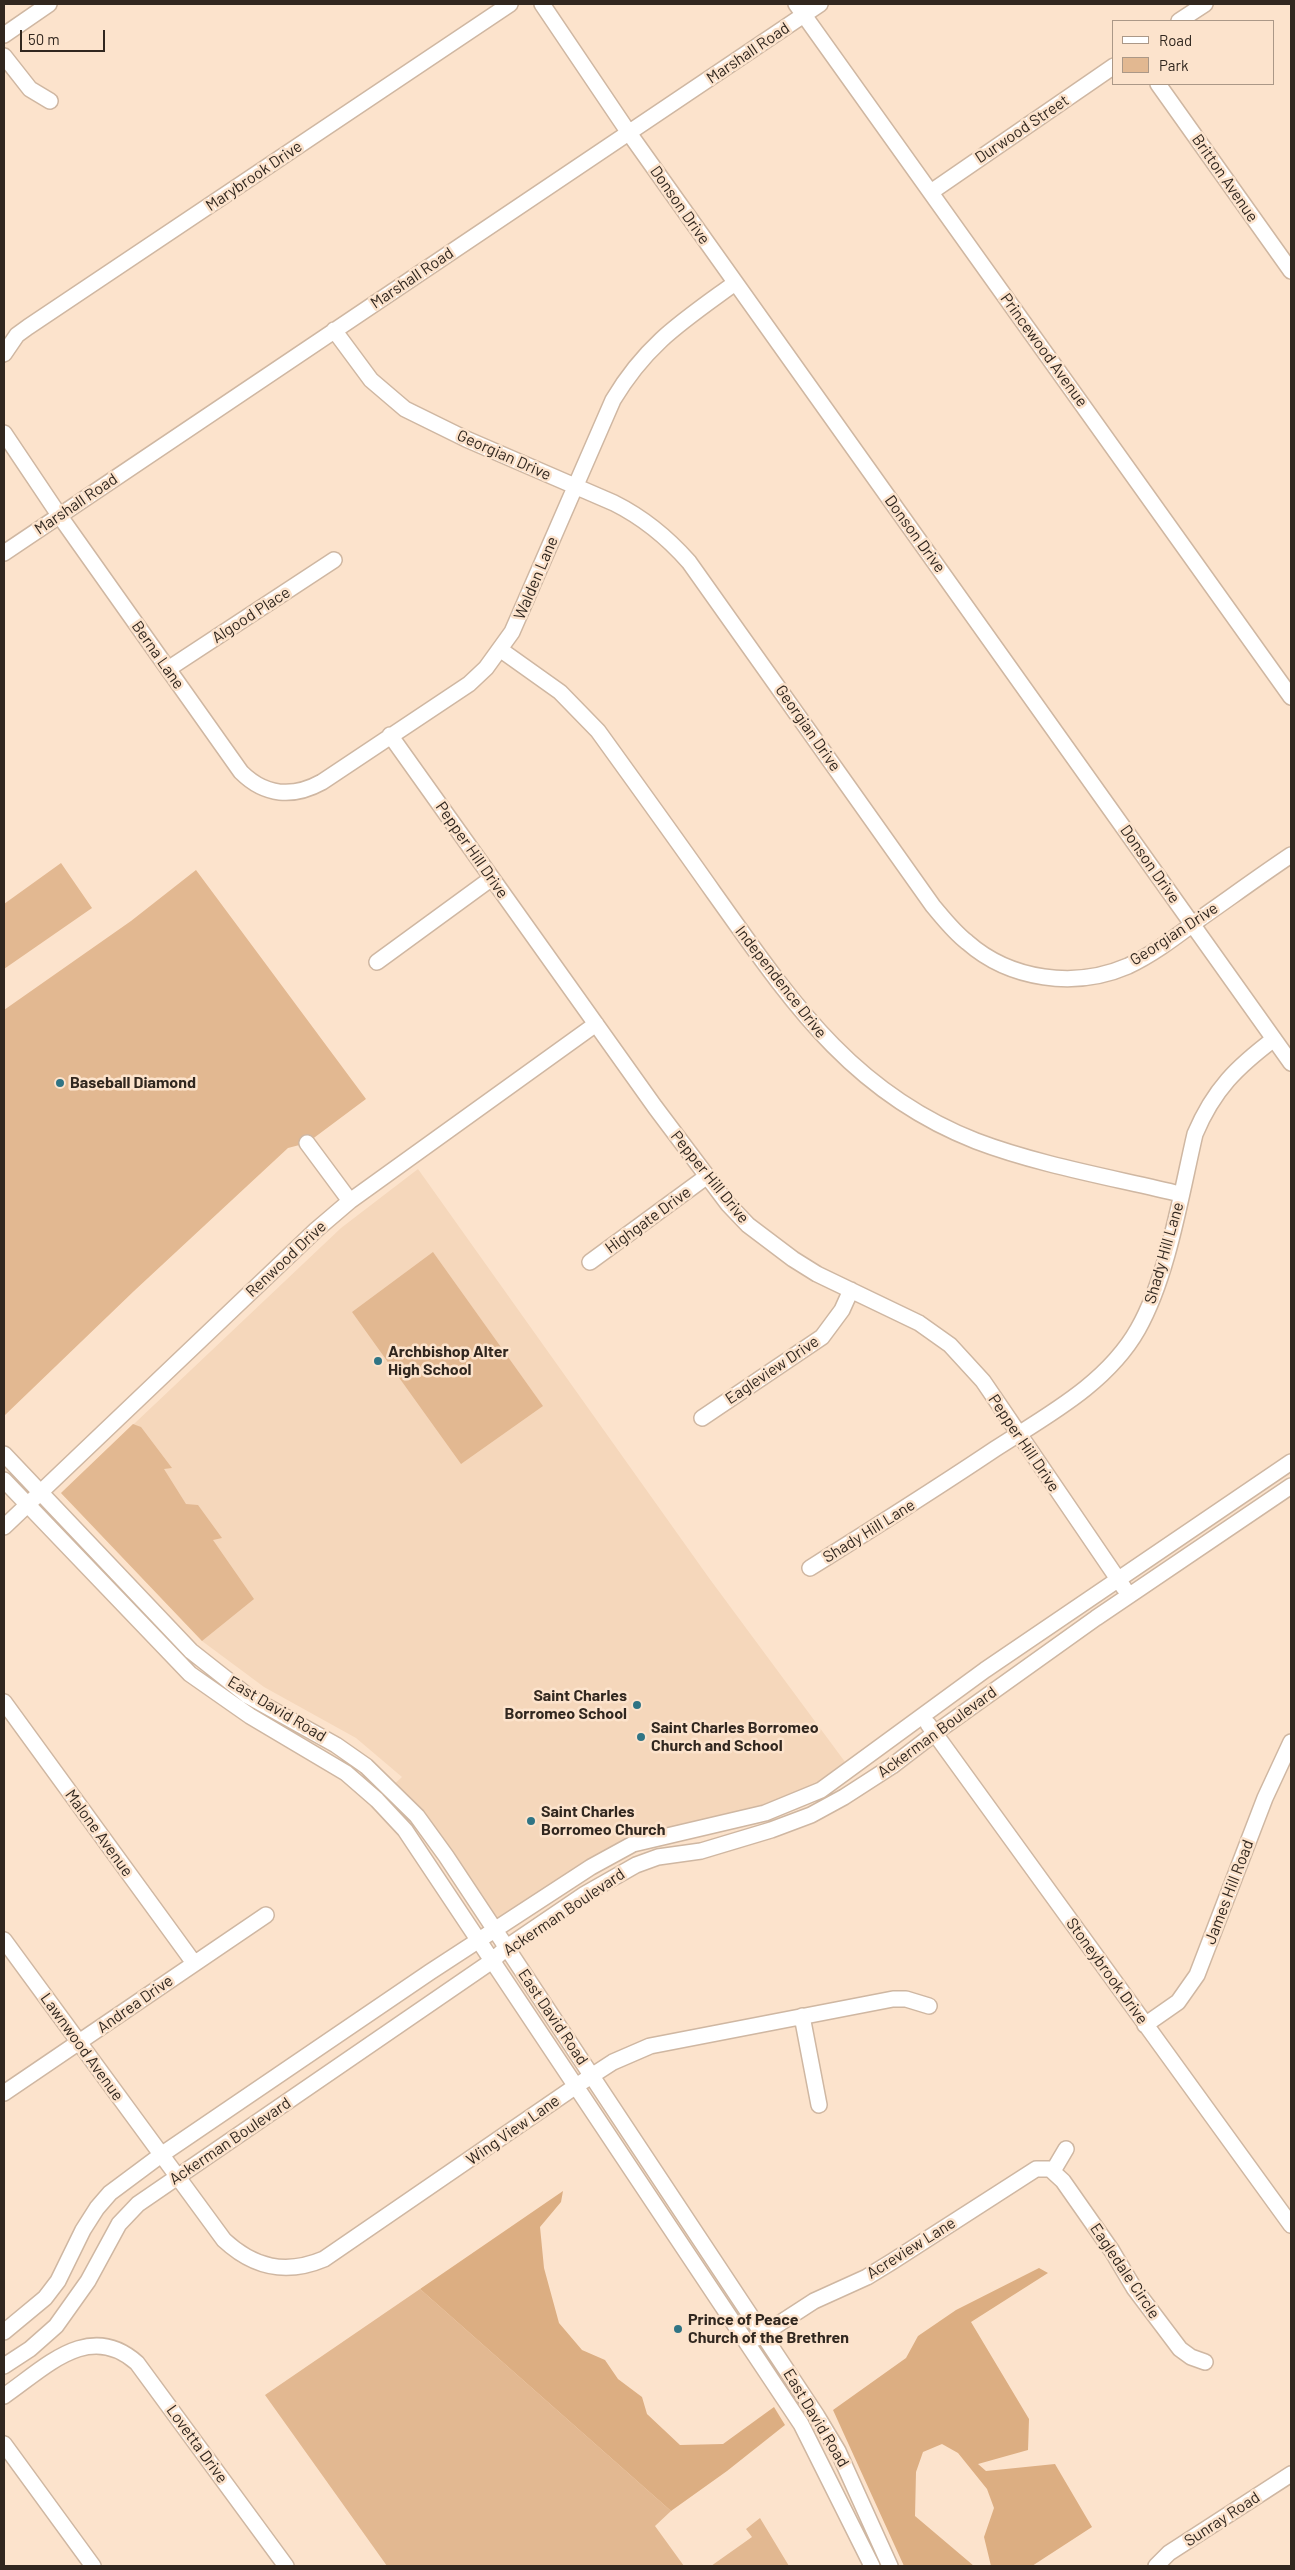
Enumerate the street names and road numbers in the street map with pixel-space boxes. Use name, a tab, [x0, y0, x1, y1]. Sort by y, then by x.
street label: Marshall Road	[703, 18, 793, 88]
street label: Durwood Street	[972, 91, 1072, 167]
street label: Britton Avenue	[1188, 130, 1262, 226]
street label: Marybrook Drive	[202, 137, 306, 215]
street label: Donson Drive	[646, 162, 714, 248]
street label: Marshall Road	[367, 243, 457, 313]
street label: Princewood Avenue	[996, 289, 1092, 411]
street label: Georgian Drive	[454, 426, 554, 484]
street label: Marshall Road	[31, 469, 121, 539]
street label: Donson Drive	[880, 491, 950, 577]
street label: Walden Lane	[510, 534, 562, 622]
street label: Algood Place	[208, 583, 294, 647]
street label: Berna Lane	[128, 617, 188, 693]
street label: Georgian Drive	[771, 681, 845, 775]
street label: Pepper Hill Drive	[432, 798, 512, 902]
street label: Donson Drive	[1116, 821, 1184, 907]
street label: Georgian Drive	[1126, 898, 1222, 970]
street label: Independence Drive	[731, 922, 831, 1042]
street label: Pepper Hill Drive	[667, 1127, 753, 1227]
street label: Highgate Drive	[601, 1182, 695, 1258]
street label: Shady Hill Lane	[1140, 1200, 1188, 1306]
street label: Renwood Drive	[242, 1217, 330, 1301]
street label: Eagleview Drive	[722, 1332, 822, 1408]
street label: Pepper Hill Drive	[984, 1391, 1064, 1495]
street label: Shady Hill Lane	[819, 1495, 919, 1567]
street label: East David Road	[224, 1672, 330, 1746]
street label: Ackerman Boulevard	[874, 1682, 1000, 1782]
street label: Malone Avenue	[61, 1786, 137, 1880]
street label: James Hill Road	[1200, 1837, 1258, 1947]
street label: Ackerman Boulevard	[500, 1864, 628, 1960]
street label: Stoneybrook Drive	[1062, 1914, 1152, 2028]
street label: East David Road	[514, 1965, 592, 2069]
street label: Andrea Drive	[93, 1971, 177, 2037]
street label: Lawnwood Avenue	[36, 1989, 128, 2105]
street label: Wing View Lane	[463, 2091, 563, 2169]
street label: Ackerman Boulevard	[166, 2093, 294, 2189]
street label: Acreview Lane	[863, 2213, 959, 2283]
street label: Eagledale Circle	[1086, 2220, 1164, 2322]
street label: East David Road	[779, 2365, 853, 2471]
street label: Lovetta Drive	[162, 2401, 232, 2487]
street label: Sunray Road	[1181, 2487, 1263, 2551]

